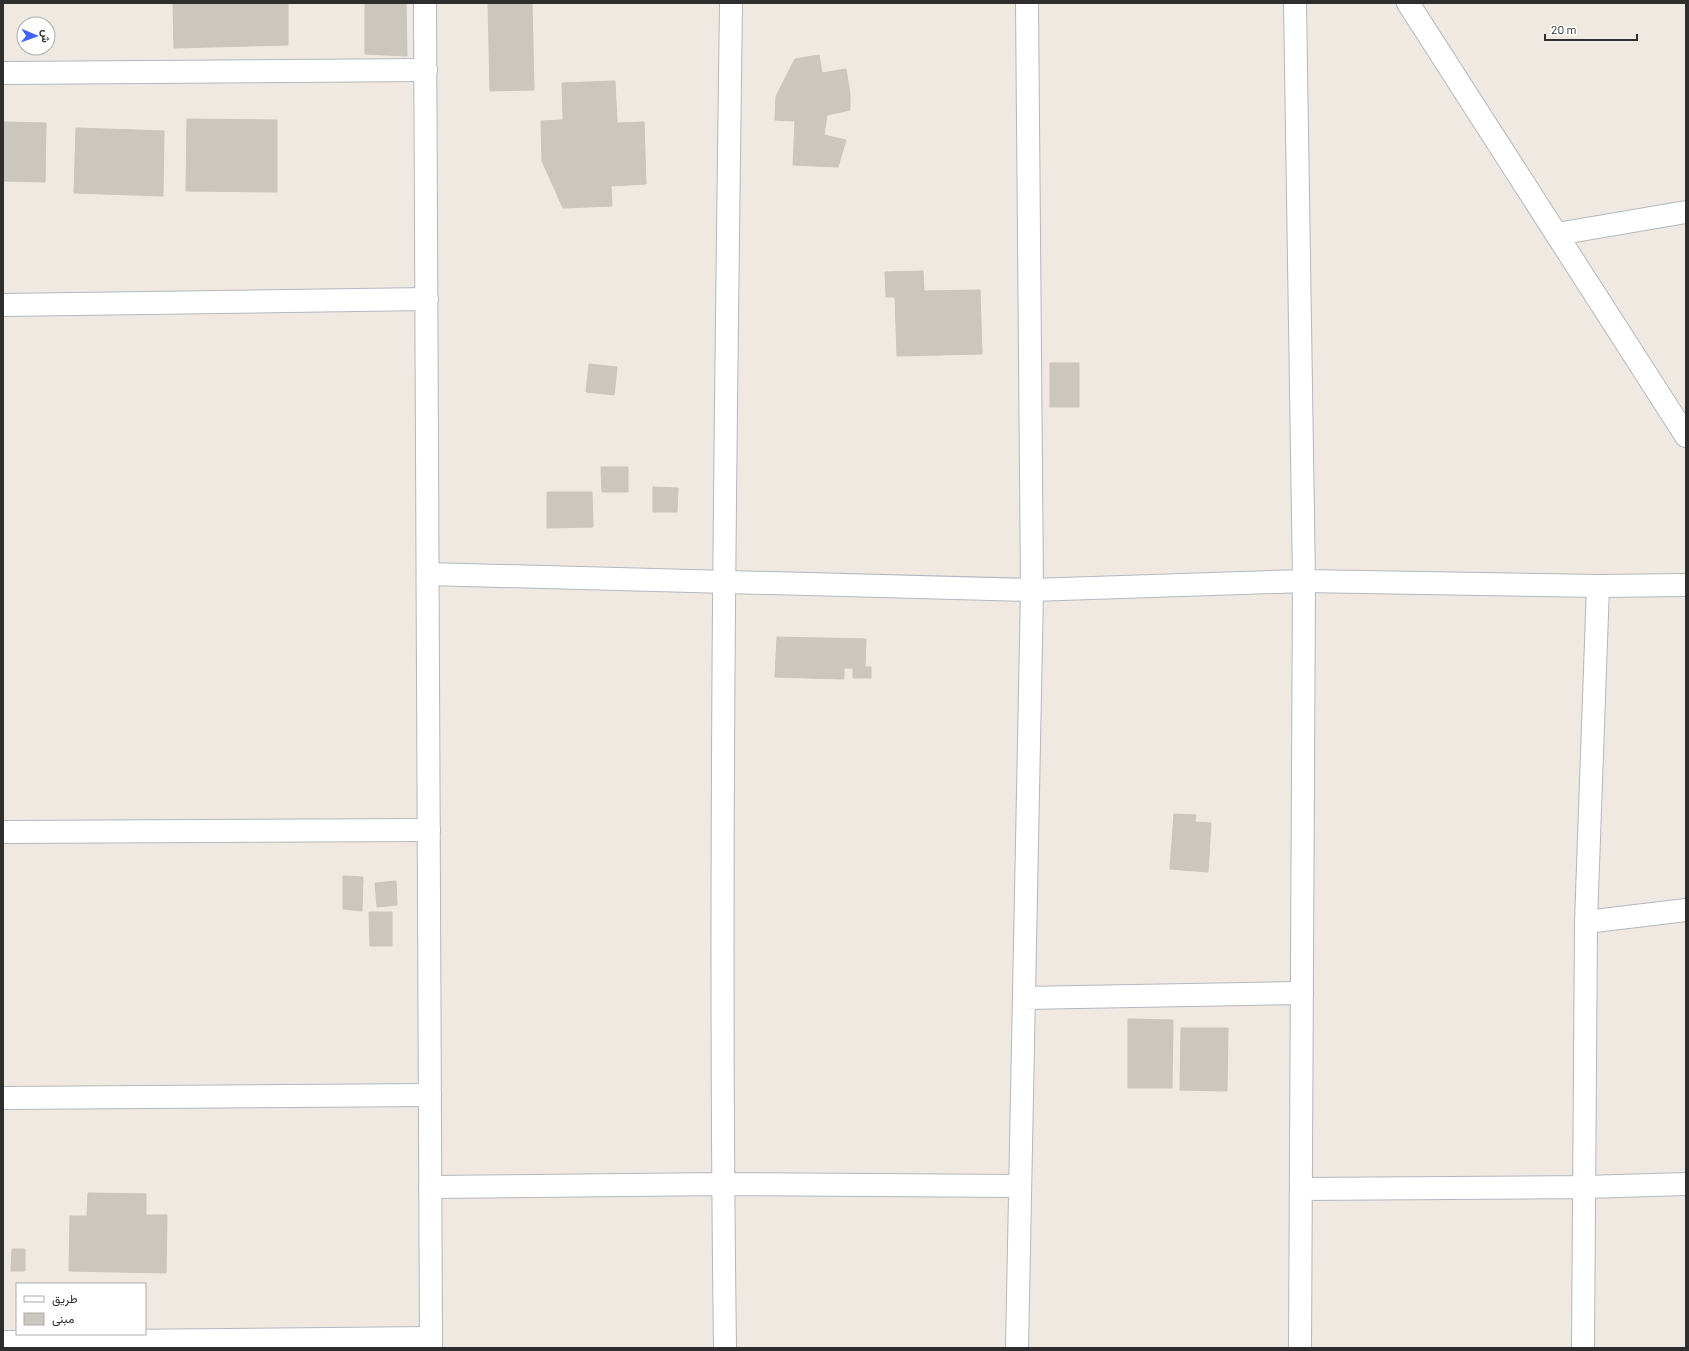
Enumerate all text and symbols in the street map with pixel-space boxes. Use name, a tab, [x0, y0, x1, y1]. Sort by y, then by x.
north arrow	[16, 16, 56, 56]
scale bar	[1545, 16, 1637, 42]
text: 20 m	[1551, 22, 1577, 36]
text: ش	[39, 29, 53, 43]
legend	[16, 1283, 146, 1335]
text: طريق	[52, 1291, 78, 1307]
text: مبنى	[52, 1311, 74, 1327]

